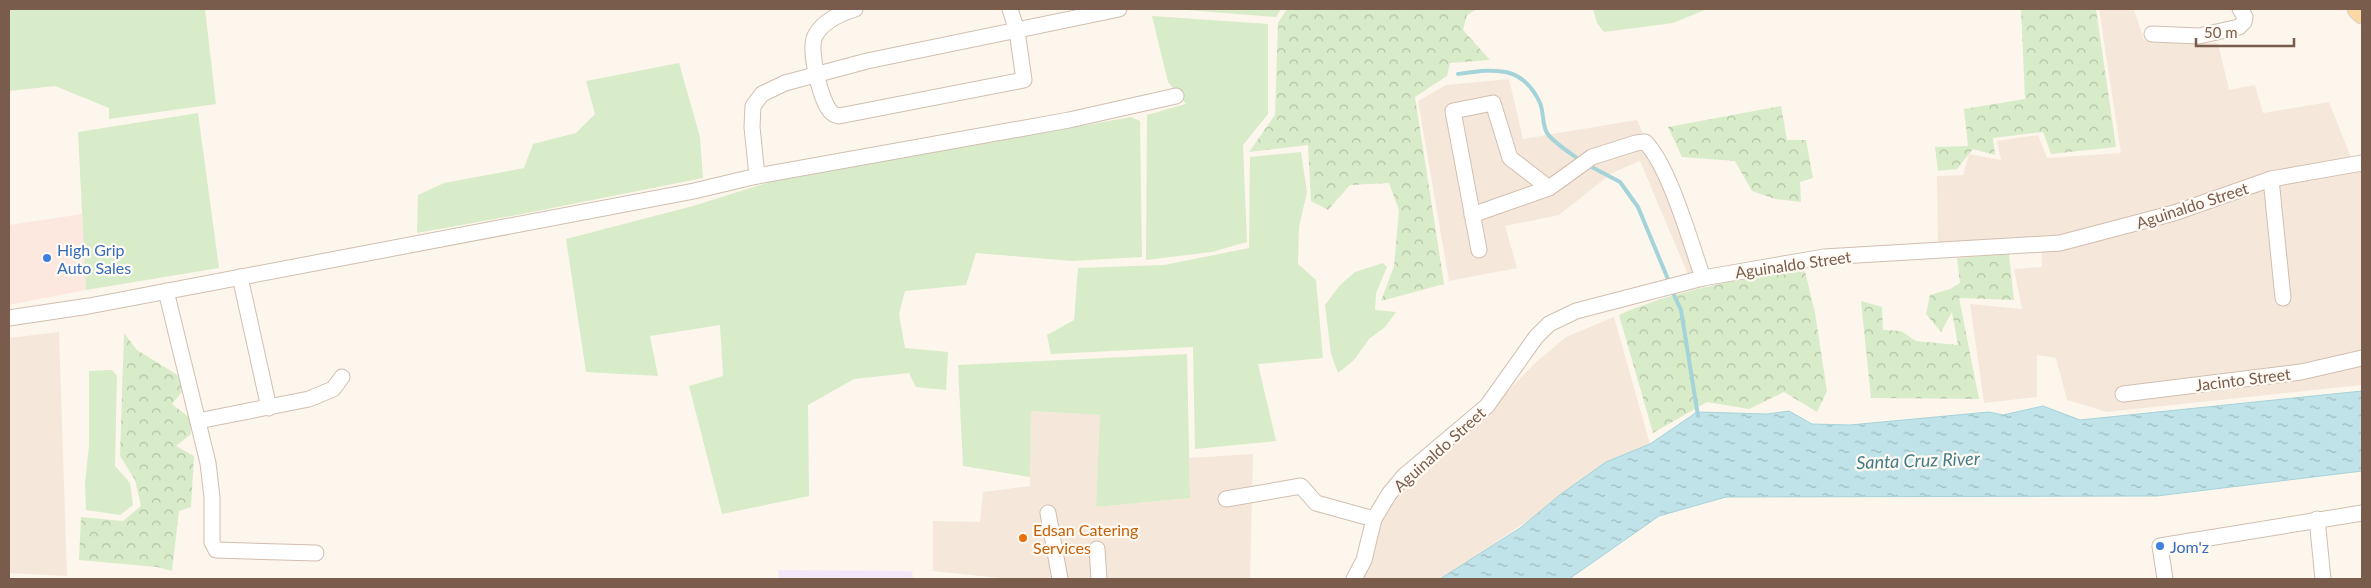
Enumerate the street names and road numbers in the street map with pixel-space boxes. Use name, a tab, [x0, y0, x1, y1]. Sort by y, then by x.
street label: Aguinaldo Street	[2134, 178, 2251, 232]
street label: Aguinaldo Street	[1734, 246, 1852, 282]
street label: Jacinto Street	[2194, 364, 2292, 394]
street label: Aguinaldo Street	[1389, 403, 1489, 495]

